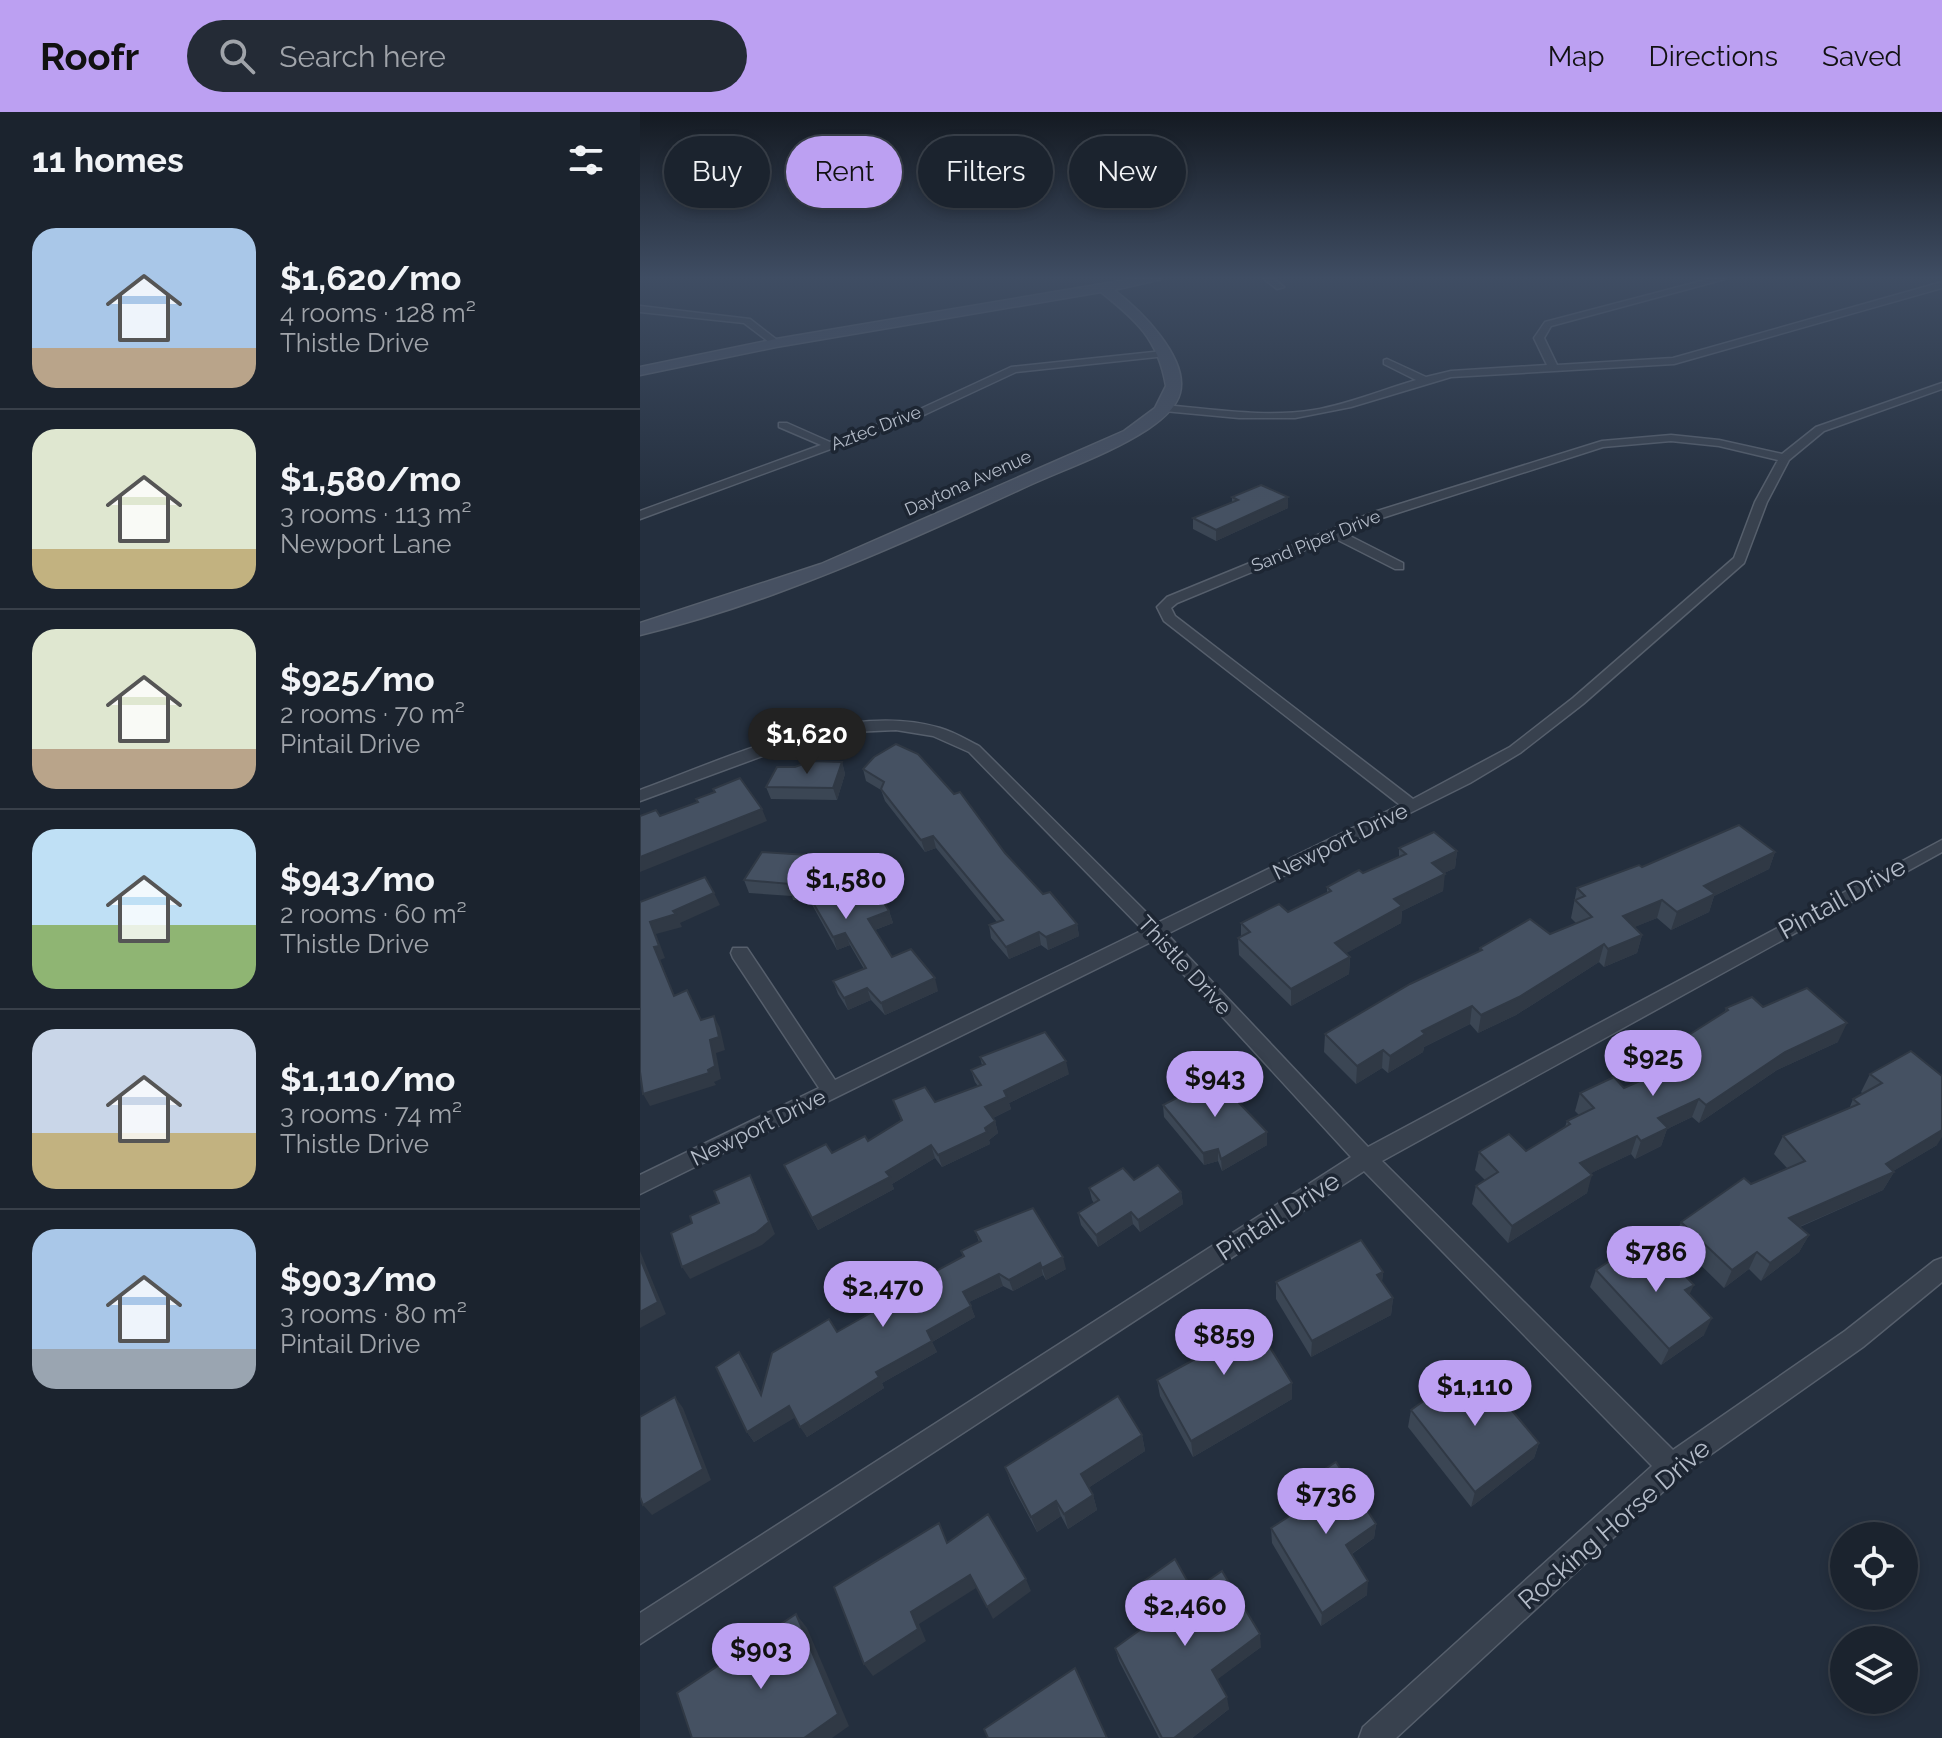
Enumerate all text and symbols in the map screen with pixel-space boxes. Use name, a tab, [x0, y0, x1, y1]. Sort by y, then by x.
search box	[187, 20, 747, 92]
text: Roofr	[40, 34, 139, 79]
icon: search	[215, 34, 259, 78]
text: Search here	[279, 39, 446, 74]
text: Map	[1548, 40, 1605, 73]
text: Directions	[1649, 40, 1778, 73]
text: Saved	[1822, 40, 1902, 73]
chip: Buy	[664, 136, 770, 208]
chip: Rent	[786, 136, 902, 208]
chip: Filters	[918, 136, 1053, 208]
chip: New	[1069, 136, 1186, 208]
icon: filters	[564, 138, 608, 182]
text: 11 homes	[32, 140, 184, 180]
text: $1,620/mo	[280, 258, 461, 298]
icon: home	[96, 260, 192, 356]
text: 4 rooms · 128 m²	[280, 298, 476, 328]
text: Thistle Drive	[280, 328, 429, 358]
street label: Aztec Drive	[828, 401, 924, 454]
street label: Daytona Avenue	[901, 445, 1035, 520]
text: $1,580/mo	[280, 459, 461, 499]
icon: home	[96, 461, 192, 557]
text: 3 rooms · 113 m²	[280, 499, 472, 529]
street label: Sand Piper Drive	[1248, 505, 1384, 576]
text: Newport Lane	[280, 529, 452, 559]
text: $925/mo	[280, 659, 435, 699]
icon: home	[96, 661, 192, 757]
text: 2 rooms · 70 m²	[280, 699, 465, 729]
pin: $1,620	[742, 708, 872, 776]
text: $1,620	[766, 719, 848, 749]
text: Pintail Drive	[280, 729, 420, 759]
street label: Newport Drive	[1268, 797, 1412, 885]
street label: Pintail Drive	[1773, 851, 1911, 945]
pin: $1,580	[781, 853, 911, 921]
text: $943/mo	[280, 859, 435, 899]
icon: home	[96, 861, 192, 957]
text: $1,580	[805, 864, 887, 894]
text: 2 rooms · 60 m²	[280, 899, 467, 929]
street label: Thistle Drive	[1133, 910, 1238, 1020]
text: Thistle Drive	[280, 929, 429, 959]
pin: $925	[1606, 1030, 1700, 1098]
text: $925	[1623, 1041, 1683, 1071]
pin: $943	[1168, 1051, 1262, 1119]
text: $1,110/mo	[280, 1059, 455, 1099]
icon: home	[96, 1061, 192, 1157]
text: $943	[1184, 1062, 1246, 1092]
street label: Newport Drive	[686, 1083, 830, 1171]
text: 3 rooms · 74 m²	[280, 1099, 462, 1129]
text: Thistle Drive	[280, 1129, 429, 1159]
street label: Pintail Drive	[1211, 1165, 1345, 1267]
pin: $786	[1609, 1226, 1703, 1294]
text: $786	[1625, 1237, 1687, 1267]
text: $903/mo	[280, 1259, 436, 1299]
icon: home	[96, 1261, 192, 1357]
pin: $2,470	[818, 1261, 948, 1329]
text: $2,470	[842, 1272, 924, 1302]
text: 3 rooms · 80 m²	[280, 1299, 467, 1329]
pin: $859	[1177, 1309, 1271, 1377]
text: $859	[1193, 1320, 1255, 1350]
text: Pintail Drive	[280, 1329, 420, 1359]
pin: $1,110	[1410, 1360, 1540, 1428]
text: $1,110	[1436, 1371, 1514, 1401]
street label: Rocking Horse Drive	[1512, 1433, 1716, 1615]
pin: $736	[1279, 1468, 1373, 1536]
text: $736	[1295, 1479, 1357, 1509]
map controls	[1830, 1522, 1918, 1714]
button: locate	[1830, 1522, 1918, 1610]
pin: $2,460	[1120, 1580, 1250, 1648]
text: $2,460	[1143, 1591, 1227, 1621]
pin: $903	[714, 1623, 808, 1691]
button: layers	[1830, 1626, 1918, 1714]
text: $903	[730, 1634, 792, 1664]

